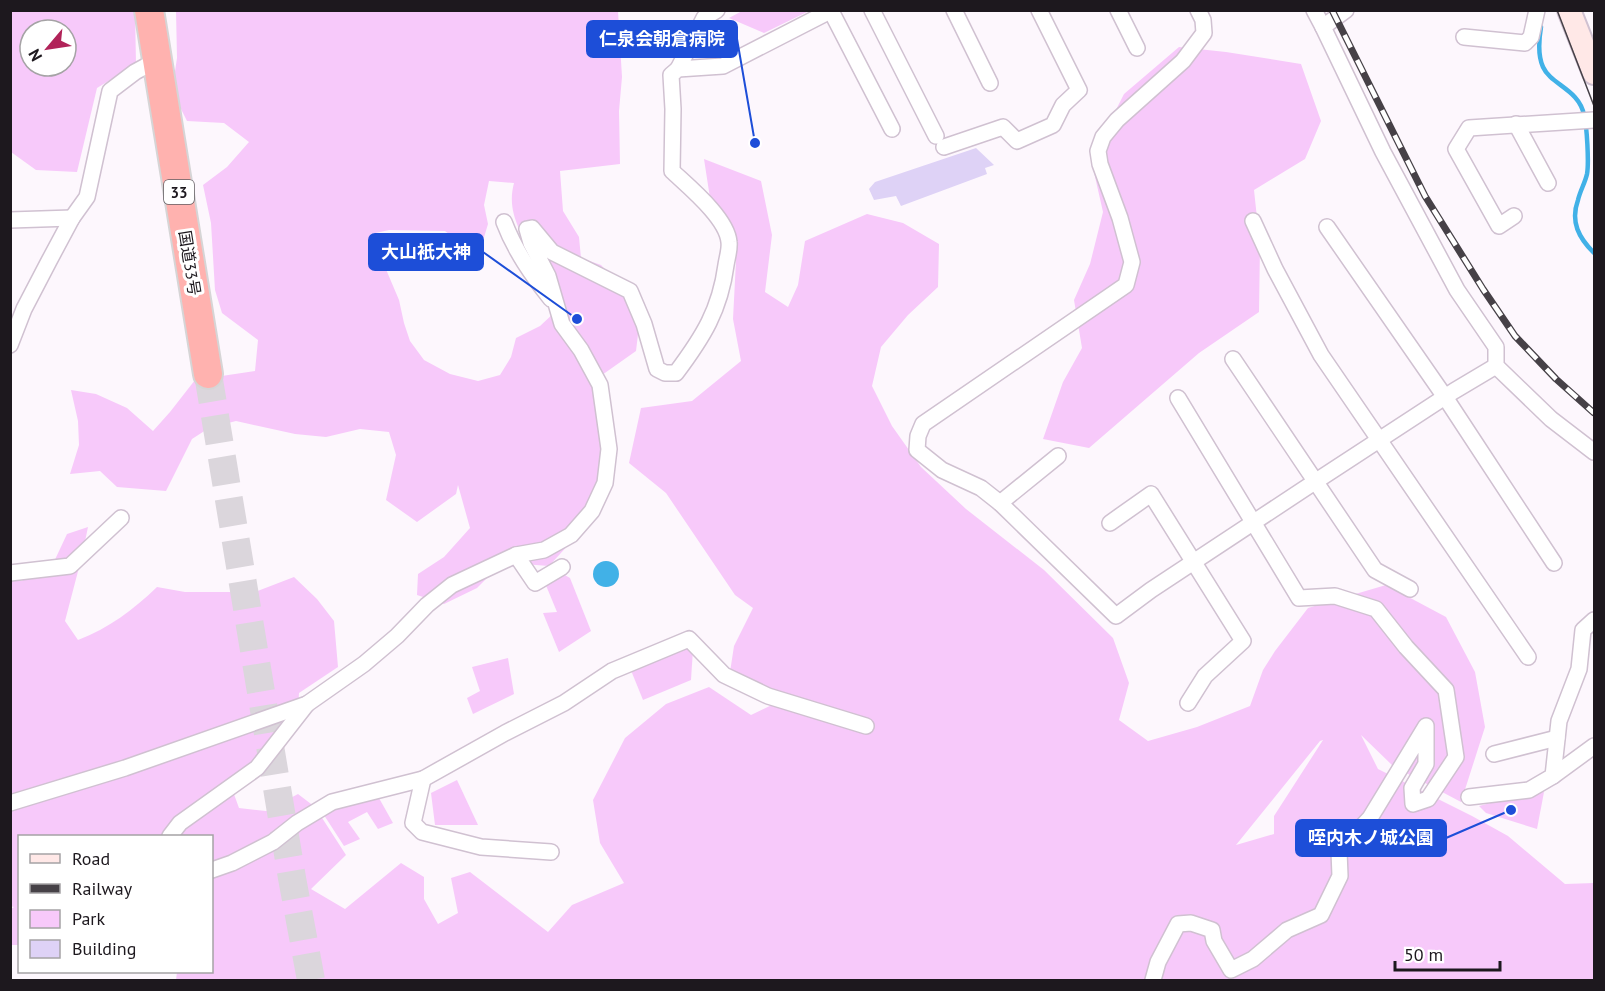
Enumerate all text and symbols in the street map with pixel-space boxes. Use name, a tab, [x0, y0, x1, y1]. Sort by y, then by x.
north arrow	[18, 18, 78, 78]
callout: 仁泉会朝倉病院	[587, 21, 737, 57]
text: 仁泉会朝倉病院	[599, 27, 725, 50]
text: N	[24, 46, 46, 65]
road number: 33	[164, 180, 194, 204]
street label: 国道33号	[175, 229, 205, 297]
callout: 大山衹大神	[369, 234, 483, 270]
text: 大山衹大神	[381, 240, 471, 263]
callout: 咥内木ノ城公園	[1296, 820, 1446, 856]
text: 咥内木ノ城公園	[1308, 826, 1434, 849]
legend	[18, 835, 213, 973]
text: Road	[72, 847, 110, 870]
text: Railway	[72, 877, 133, 900]
text: Park	[72, 907, 105, 930]
scale bar	[1395, 934, 1500, 972]
text: Building	[72, 937, 136, 960]
text: 50 m	[1404, 943, 1443, 966]

